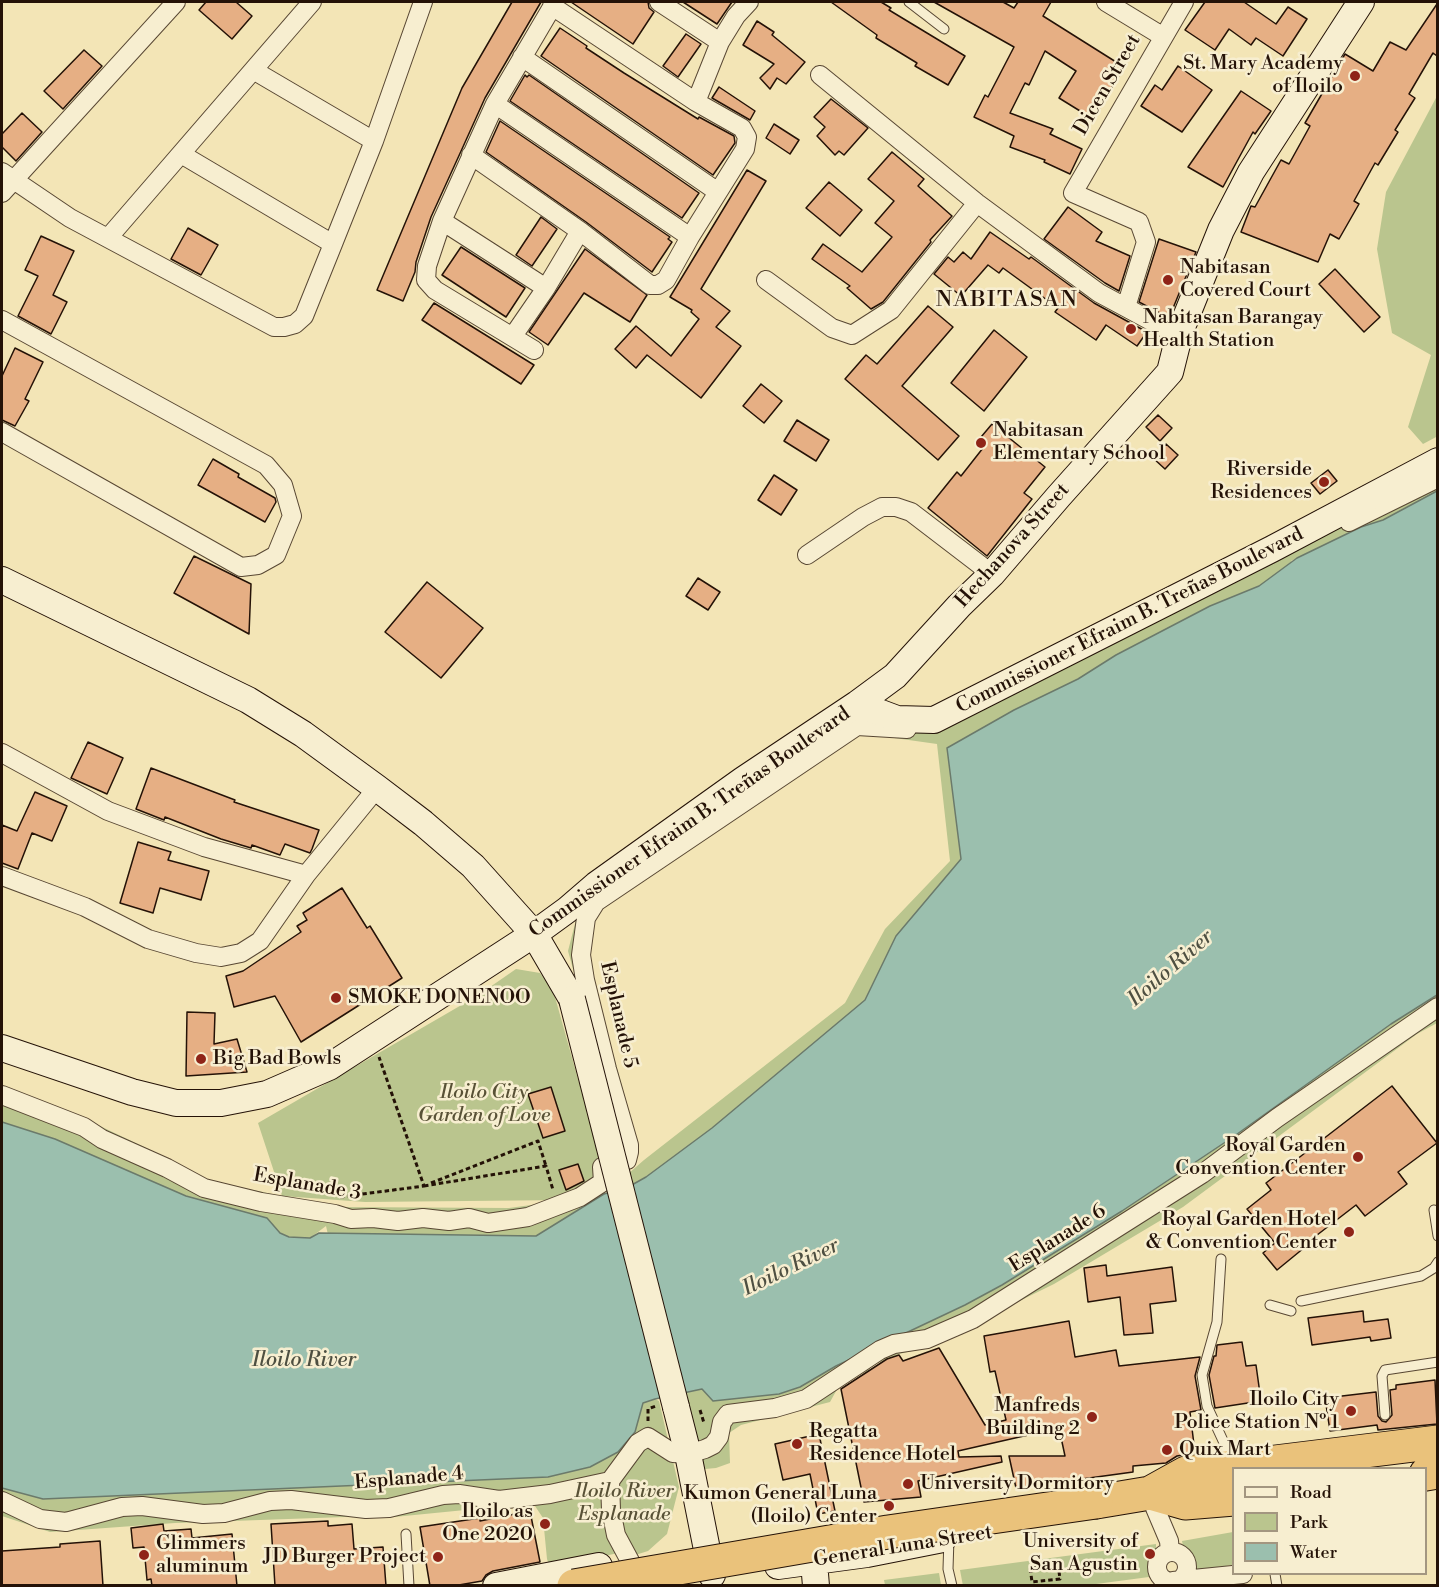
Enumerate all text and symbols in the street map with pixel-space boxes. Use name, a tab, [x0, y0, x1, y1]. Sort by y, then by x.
street label: Dicen Street	[1069, 30, 1147, 140]
place label: St. Mary Academy of Iloilo	[1183, 52, 1343, 99]
marker: St. Mary Academy of Iloilo	[1348, 69, 1362, 83]
place label: Nabitasan Covered Court	[1180, 256, 1311, 303]
marker: Nabitasan Covered Court	[1161, 273, 1175, 287]
district label: NABITASAN	[936, 288, 1078, 314]
place label: Nabitasan Barangay Health Station	[1143, 306, 1323, 353]
marker: Nabitasan Barangay Health Station	[1124, 322, 1138, 336]
place label: Nabitasan Elementary School	[993, 419, 1165, 466]
marker: Nabitasan Elementary School	[974, 436, 988, 450]
place label: Riverside Residences	[1211, 458, 1312, 505]
marker: Riverside Residences	[1317, 475, 1331, 489]
street label: Hechanova Street	[951, 479, 1075, 613]
street label: Commissioner Efraim B. Treñas Boulevard	[952, 523, 1308, 719]
street label: Commissioner Efraim B. Treñas Boulevard	[525, 702, 855, 944]
water label: Iloilo River	[1123, 925, 1219, 1013]
street label: Esplanade 5	[594, 959, 642, 1071]
place label: SMOKE DONENOO	[348, 986, 531, 1010]
marker: SMOKE DONENOO	[329, 991, 343, 1005]
place label: Big Bad Bowls	[213, 1047, 341, 1071]
marker: Big Bad Bowls	[194, 1052, 208, 1066]
park label: Iloilo City Garden of Love	[418, 1081, 550, 1128]
place label: Royal Garden Convention Center	[1175, 1134, 1346, 1181]
marker: Royal Garden Convention Center	[1351, 1150, 1365, 1164]
street label: Esplanade 3	[251, 1164, 363, 1206]
street label: Esplanade 6	[1005, 1200, 1111, 1278]
place label: Royal Garden Hotel & Convention Center	[1146, 1208, 1337, 1255]
marker: Royal Garden Hotel & Convention Center	[1342, 1225, 1356, 1239]
water label: Iloilo River	[738, 1234, 844, 1302]
water label: Iloilo River	[252, 1348, 356, 1374]
place label: Iloilo City Police Station № 1	[1174, 1388, 1339, 1435]
place label: Manfreds Building 2	[986, 1394, 1080, 1441]
marker: Iloilo City Police Station № 1	[1344, 1404, 1358, 1418]
marker: Manfreds Building 2	[1085, 1410, 1099, 1424]
place label: Regatta Residence Hotel	[809, 1420, 956, 1467]
marker: Regatta Residence Hotel	[790, 1437, 804, 1451]
place label: Quix Mart	[1179, 1438, 1271, 1462]
marker: Quix Mart	[1160, 1443, 1174, 1457]
street label: Esplanade 4	[353, 1462, 465, 1496]
legend	[1232, 1467, 1427, 1575]
place label: University Dormitory	[920, 1472, 1114, 1496]
marker: University Dormitory	[901, 1477, 915, 1491]
park label: Iloilo River Esplanade	[574, 1480, 674, 1527]
text: Road	[1290, 1481, 1332, 1504]
place label: Kumon General Luna (Iloilo) Center	[684, 1482, 877, 1529]
marker: Kumon General Luna (Iloilo) Center	[882, 1499, 896, 1513]
place label: Iloilo as One 2020	[442, 1500, 533, 1547]
text: Park	[1290, 1511, 1327, 1534]
marker: Iloilo as One 2020	[538, 1517, 552, 1531]
street label: General Luna Street	[812, 1521, 994, 1573]
place label: University of San Agustin	[1023, 1530, 1138, 1577]
place label: Glimmers aluminum	[156, 1532, 248, 1579]
text: Water	[1290, 1541, 1337, 1564]
place label: JD Burger Project	[263, 1545, 426, 1569]
marker: University of San Agustin	[1143, 1547, 1157, 1561]
marker: Glimmers aluminum	[137, 1548, 151, 1562]
marker: JD Burger Project	[431, 1550, 445, 1564]

